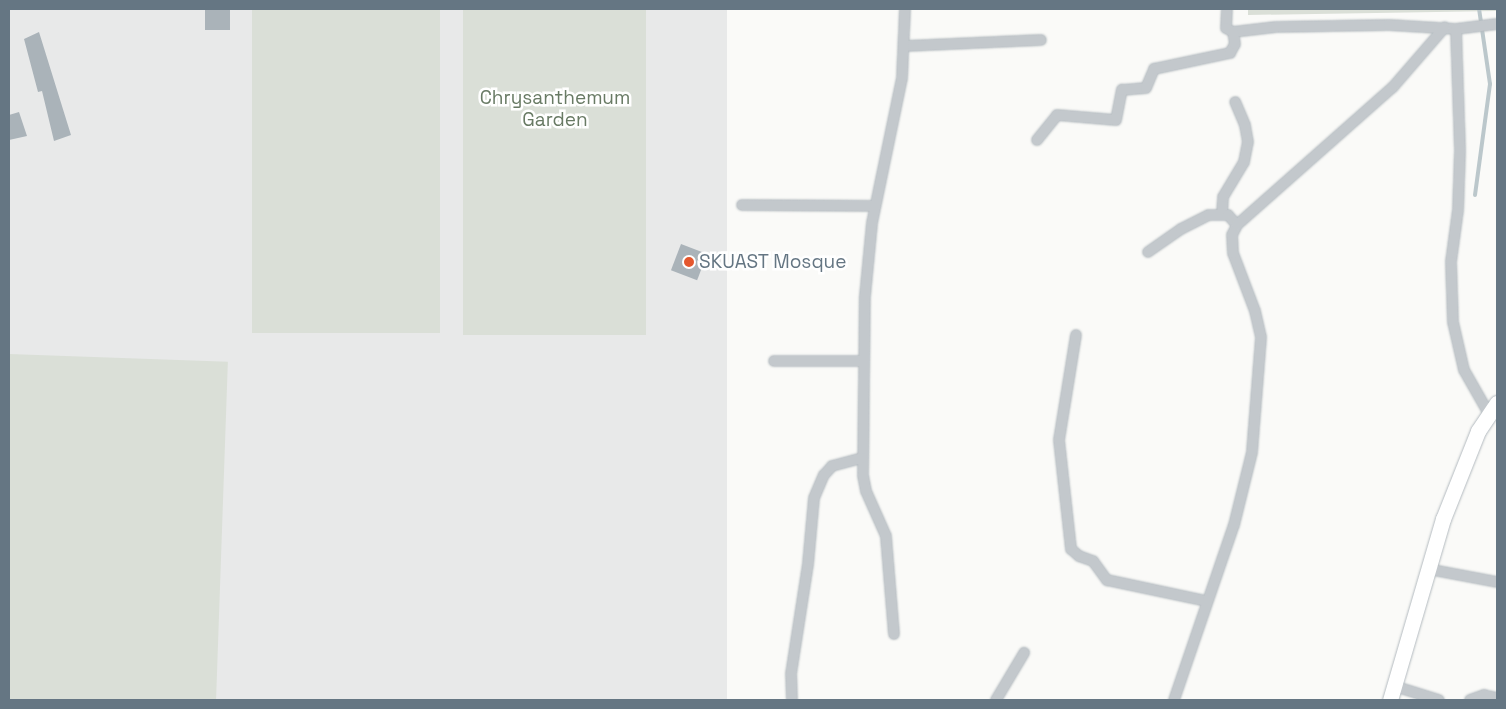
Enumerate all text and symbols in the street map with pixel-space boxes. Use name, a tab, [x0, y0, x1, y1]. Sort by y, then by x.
park label: Chrysanthemum Garden	[480, 87, 630, 131]
place label: SKUAST Mosque	[699, 251, 847, 273]
marker: SKUAST Mosque	[683, 256, 695, 268]

